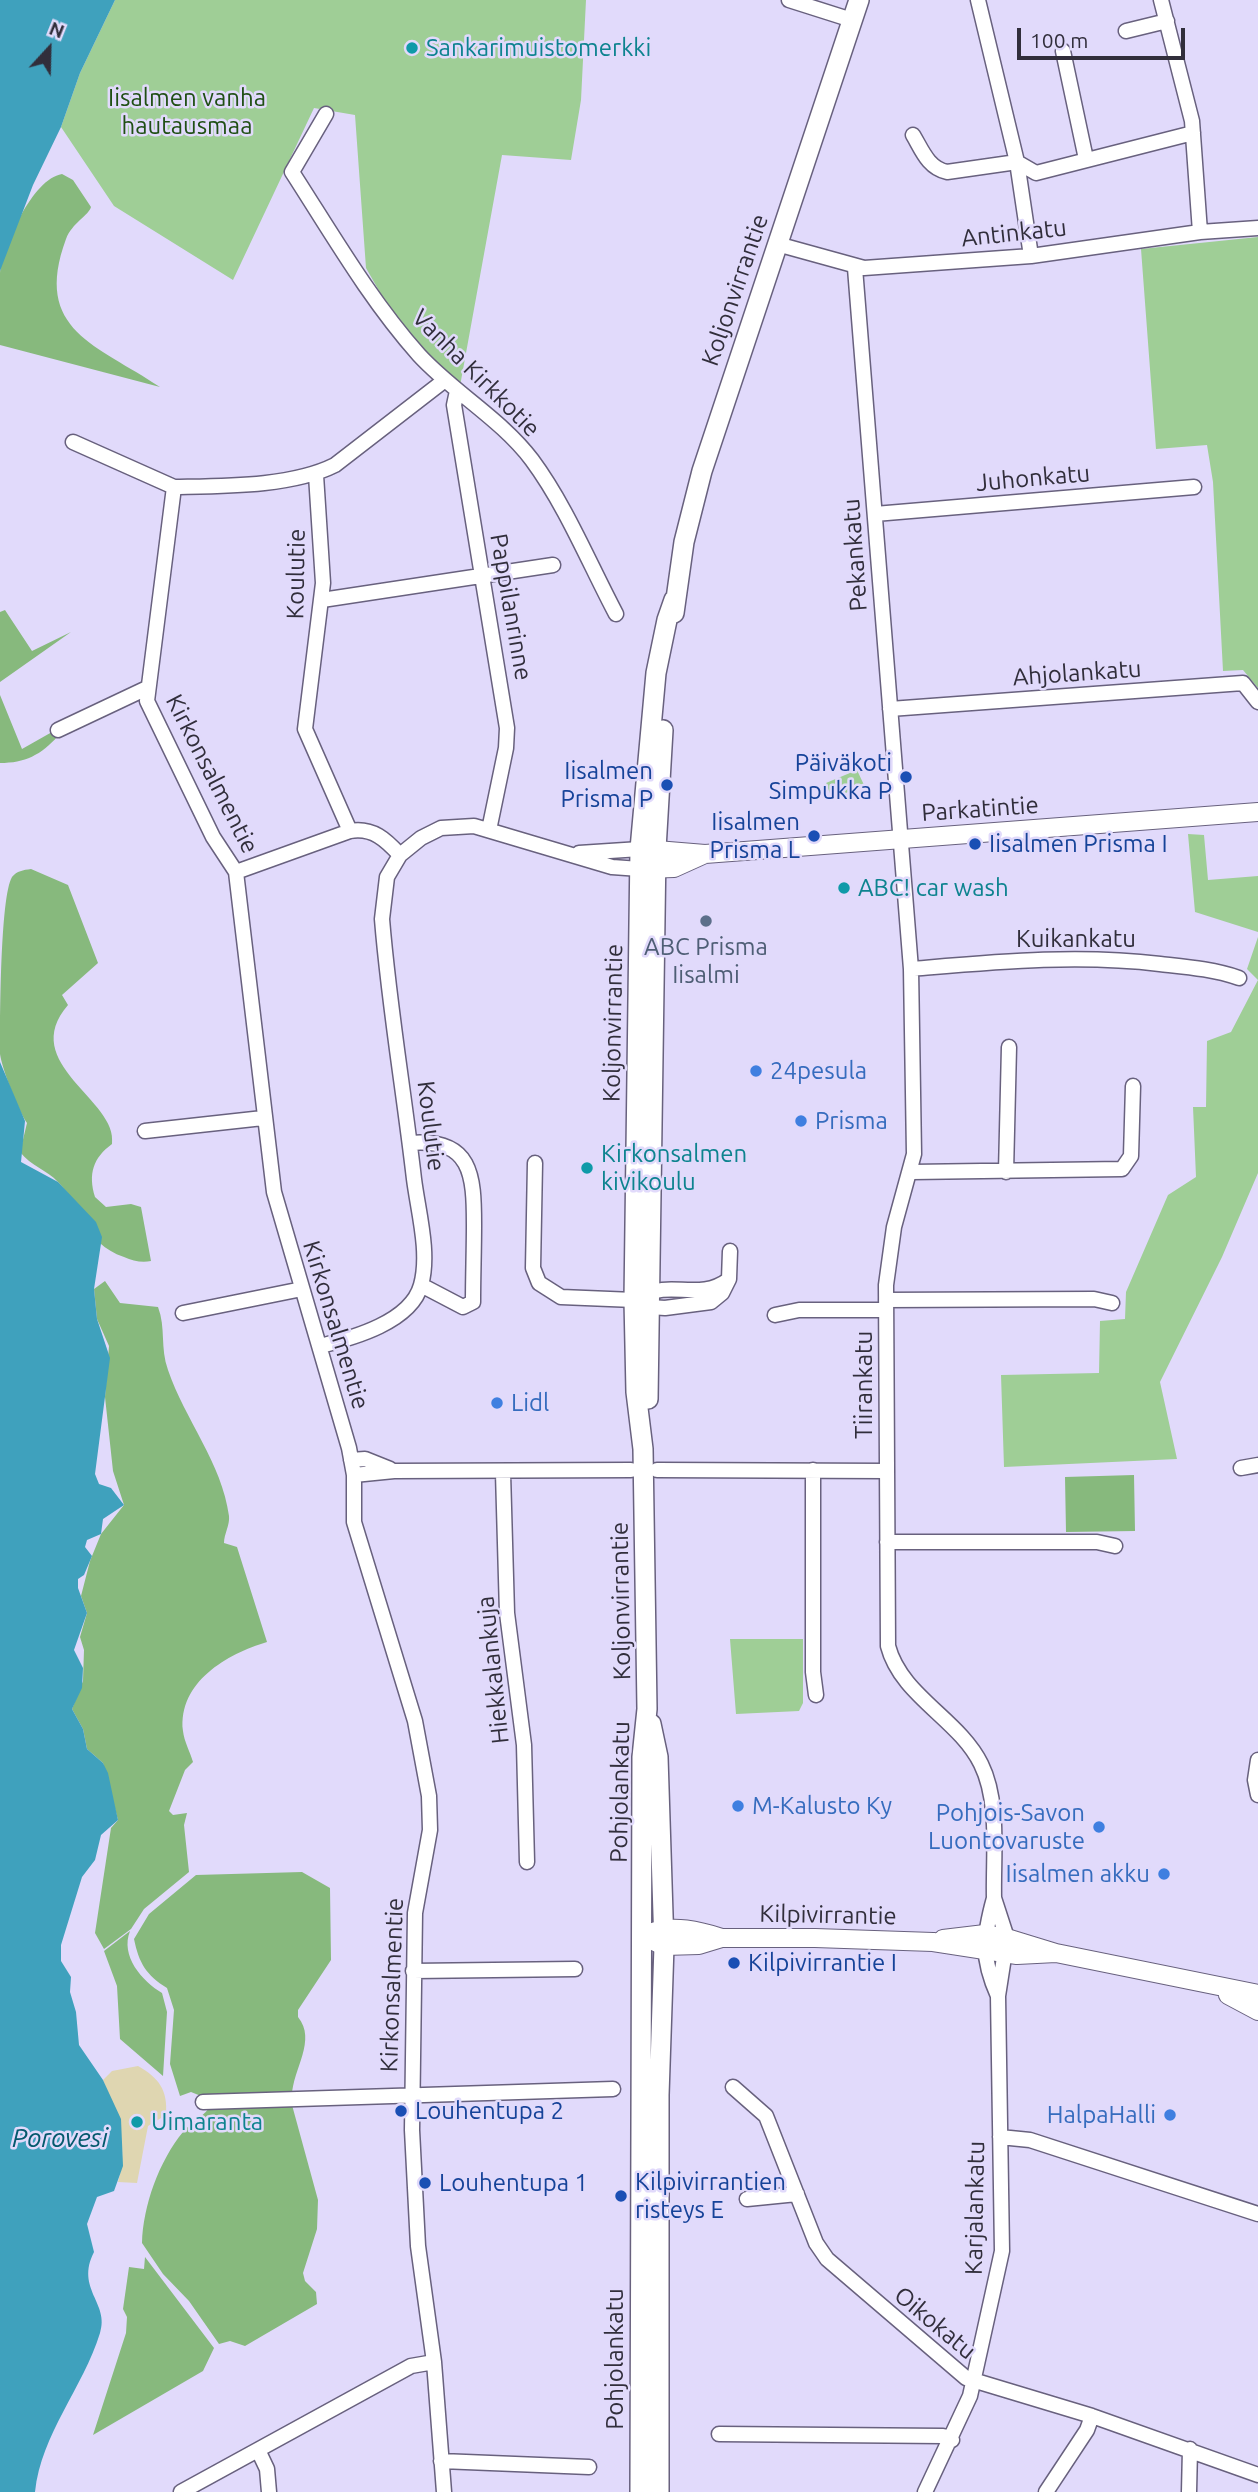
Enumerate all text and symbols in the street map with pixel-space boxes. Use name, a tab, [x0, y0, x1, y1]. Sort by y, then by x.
north arrow	[14, 14, 84, 84]
scale bar	[1020, 14, 1188, 58]
text: N	[46, 17, 68, 42]
text: 100 m	[1030, 28, 1088, 52]
place label: Sankarimuistomerkki	[426, 34, 651, 62]
marker: Sankarimuistomerkki	[404, 40, 420, 56]
park label: Iisalmen vanha hautausmaa	[108, 84, 266, 140]
street label: Koljonvirrantie	[696, 210, 774, 370]
street label: Antinkatu	[960, 213, 1068, 253]
street label: Vanha Kirkkotie	[406, 303, 546, 443]
street label: Juhonkatu	[975, 459, 1091, 497]
street label: Pekankatu	[837, 498, 873, 612]
street label: Koulutie	[281, 528, 311, 620]
street label: Pappilanrinne	[484, 531, 538, 683]
street label: Ahjolankatu	[1012, 654, 1142, 692]
street label: Kirkonsalmentie	[160, 690, 264, 858]
place label: Päiväkoti Simpukka P	[769, 749, 892, 805]
place label: Iisalmen Prisma P	[560, 757, 653, 813]
marker: Päiväkoti Simpukka P	[898, 769, 914, 785]
marker: Iisalmen Prisma P	[659, 777, 675, 793]
street label: Parkatintie	[920, 791, 1040, 827]
place label: Iisalmen Prisma L	[710, 808, 800, 864]
marker: Iisalmen Prisma L	[806, 828, 822, 844]
place label: Iisalmen Prisma I	[989, 830, 1168, 858]
marker: Iisalmen Prisma I	[967, 836, 983, 852]
place label: ABC! car wash	[858, 874, 1009, 902]
marker: ABC! car wash	[836, 880, 852, 896]
marker: ABC Prisma Iisalmi	[698, 913, 714, 929]
street label: Kuikankatu	[1016, 925, 1136, 953]
place label: ABC Prisma Iisalmi	[644, 933, 768, 989]
street label: Koljonvirrantie	[597, 944, 629, 1102]
place label: 24pesula	[770, 1057, 867, 1085]
marker: 24pesula	[748, 1063, 764, 1079]
street label: Koulutie	[411, 1079, 451, 1173]
place label: Prisma	[815, 1107, 888, 1135]
marker: Prisma	[793, 1113, 809, 1129]
place label: Kirkonsalmen kivikoulu	[601, 1140, 747, 1196]
marker: Kirkonsalmen kivikoulu	[579, 1160, 595, 1176]
street label: Kirkonsalmentie	[297, 1237, 375, 1413]
street label: Tiirankatu	[850, 1331, 878, 1439]
place label: Lidl	[511, 1389, 549, 1417]
marker: Lidl	[489, 1395, 505, 1411]
street label: Koljonvirrantie	[605, 1522, 637, 1680]
street label: Hiekkalankuja	[471, 1595, 515, 1745]
street label: Pohjolankatu	[604, 1721, 636, 1863]
place label: M-Kalusto Ky	[752, 1792, 892, 1820]
marker: M-Kalusto Ky	[730, 1798, 746, 1814]
place label: Pohjois-Savon Luontovaruste	[928, 1799, 1085, 1855]
marker: Pohjois-Savon Luontovaruste	[1091, 1819, 1107, 1835]
place label: Iisalmen akku	[1006, 1860, 1150, 1888]
marker: Iisalmen akku	[1156, 1866, 1172, 1882]
street label: Kirkonsalmentie	[375, 1897, 409, 2073]
street label: Kilpivirrantie	[759, 1899, 897, 1931]
place label: Kilpivirrantie I	[748, 1949, 897, 1977]
marker: Kilpivirrantie I	[726, 1955, 742, 1971]
place label: Louhentupa 2	[415, 2097, 564, 2125]
place label: HalpaHalli	[1047, 2101, 1156, 2129]
marker: Louhentupa 2	[393, 2103, 409, 2119]
marker: HalpaHalli	[1162, 2107, 1178, 2123]
place label: Uimaranta	[151, 2108, 263, 2136]
marker: Uimaranta	[129, 2114, 145, 2130]
water label: Porovesi	[12, 2122, 108, 2154]
street label: Karjalankatu	[959, 2141, 991, 2275]
place label: Kilpivirrantien risteys E	[635, 2168, 786, 2224]
place label: Louhentupa 1	[439, 2169, 588, 2197]
marker: Louhentupa 1	[417, 2175, 433, 2191]
marker: Kilpivirrantien risteys E	[613, 2188, 629, 2204]
street label: Oikokatu	[888, 2281, 982, 2365]
street label: Pohjolankatu	[601, 2288, 629, 2430]

